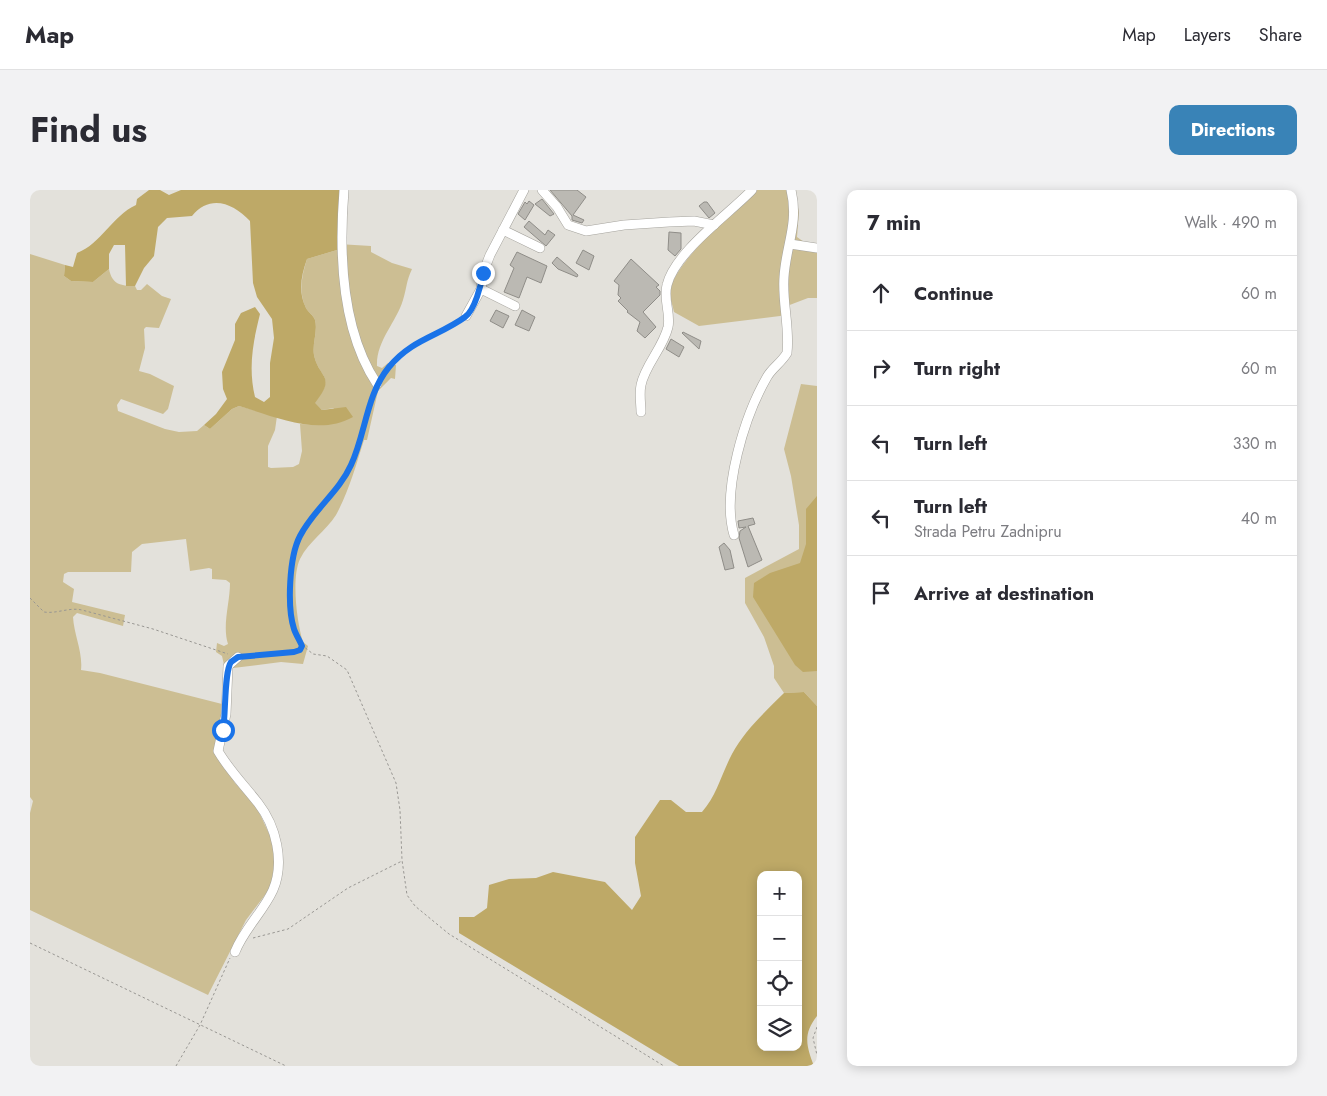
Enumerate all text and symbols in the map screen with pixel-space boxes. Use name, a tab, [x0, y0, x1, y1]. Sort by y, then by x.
text: Map	[25, 17, 74, 52]
text: Map	[1122, 22, 1156, 48]
text: Layers	[1184, 22, 1231, 48]
text: Share	[1259, 22, 1302, 48]
text: Find us	[30, 105, 147, 155]
button: Directions	[1169, 105, 1297, 155]
text: 7 min	[867, 208, 921, 238]
text: Walk · 490 m	[1185, 211, 1277, 234]
route end	[472, 262, 495, 285]
icon: ahead	[867, 279, 895, 307]
text: Continue	[914, 280, 993, 307]
text: 60 m	[1241, 282, 1277, 305]
icon: right	[867, 354, 895, 382]
text: Turn right	[914, 355, 1000, 382]
text: 60 m	[1241, 357, 1277, 380]
icon: left	[867, 429, 895, 457]
text: Turn left	[914, 430, 987, 457]
text: 330 m	[1233, 432, 1277, 455]
text: Turn left	[914, 493, 987, 520]
icon: left	[867, 504, 895, 532]
text: 40 m	[1241, 507, 1277, 530]
text: Strada Petru Zadnipru	[914, 520, 1062, 543]
icon: arrive	[867, 579, 895, 607]
text: Arrive at destination	[914, 580, 1094, 607]
route start	[212, 719, 235, 742]
map controls	[757, 871, 802, 1051]
button: +	[757, 871, 802, 916]
button: −	[757, 916, 802, 961]
button: locate	[757, 961, 802, 1006]
button: layers	[757, 1006, 802, 1051]

